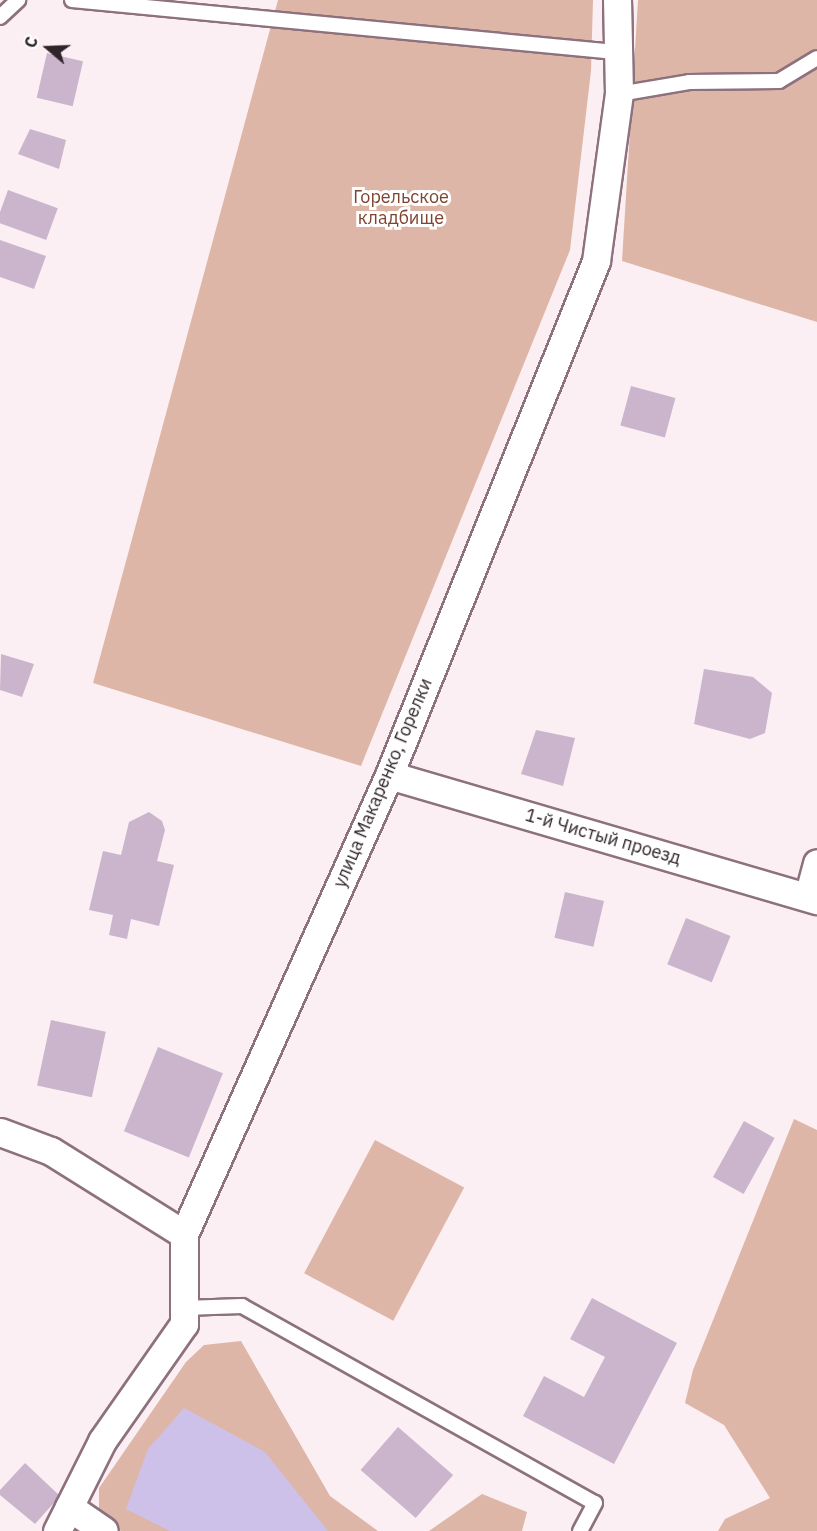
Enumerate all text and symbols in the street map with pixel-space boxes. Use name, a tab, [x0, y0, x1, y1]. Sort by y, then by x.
north arrow	[18, 18, 78, 78]
text: С	[20, 34, 42, 50]
park label: Горельское кладбище	[353, 187, 449, 230]
street label: улица Макаренко, Горелки	[329, 675, 437, 891]
street label: 1-й Чистый проезд	[523, 804, 683, 870]

